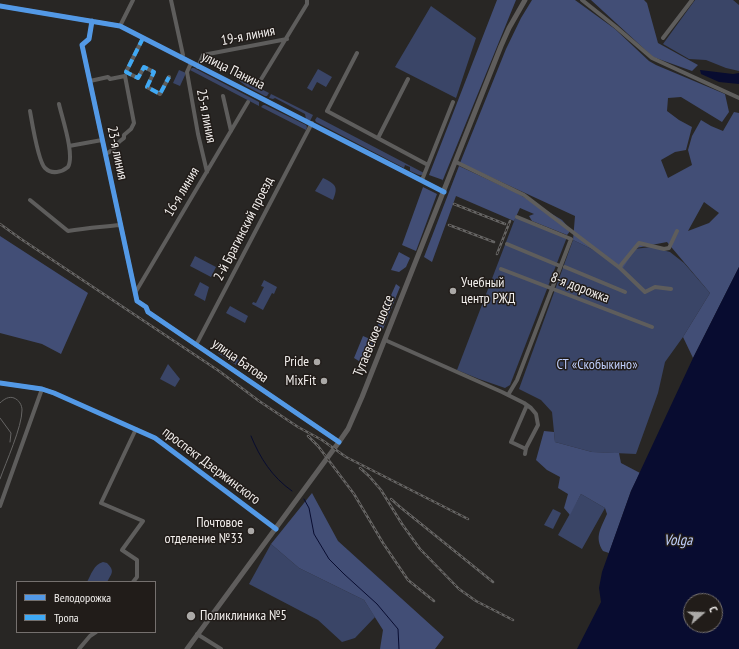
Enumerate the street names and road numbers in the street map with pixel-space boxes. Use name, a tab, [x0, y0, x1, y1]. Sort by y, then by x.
street label: 19-я линия	[220, 23, 276, 49]
street label: улица Панина	[199, 48, 267, 94]
street label: 25-я линия	[193, 88, 219, 144]
street label: 23-я линия	[103, 125, 131, 181]
street label: 16-я линия	[161, 164, 203, 220]
street label: 2-й Брагинский проезд	[211, 174, 277, 284]
street label: 8-я дорожка	[548, 269, 612, 307]
street label: Тутаевское шоссе	[350, 293, 398, 379]
street label: улица Батова	[209, 335, 271, 387]
street label: проспект Дзержинского	[159, 424, 263, 508]

